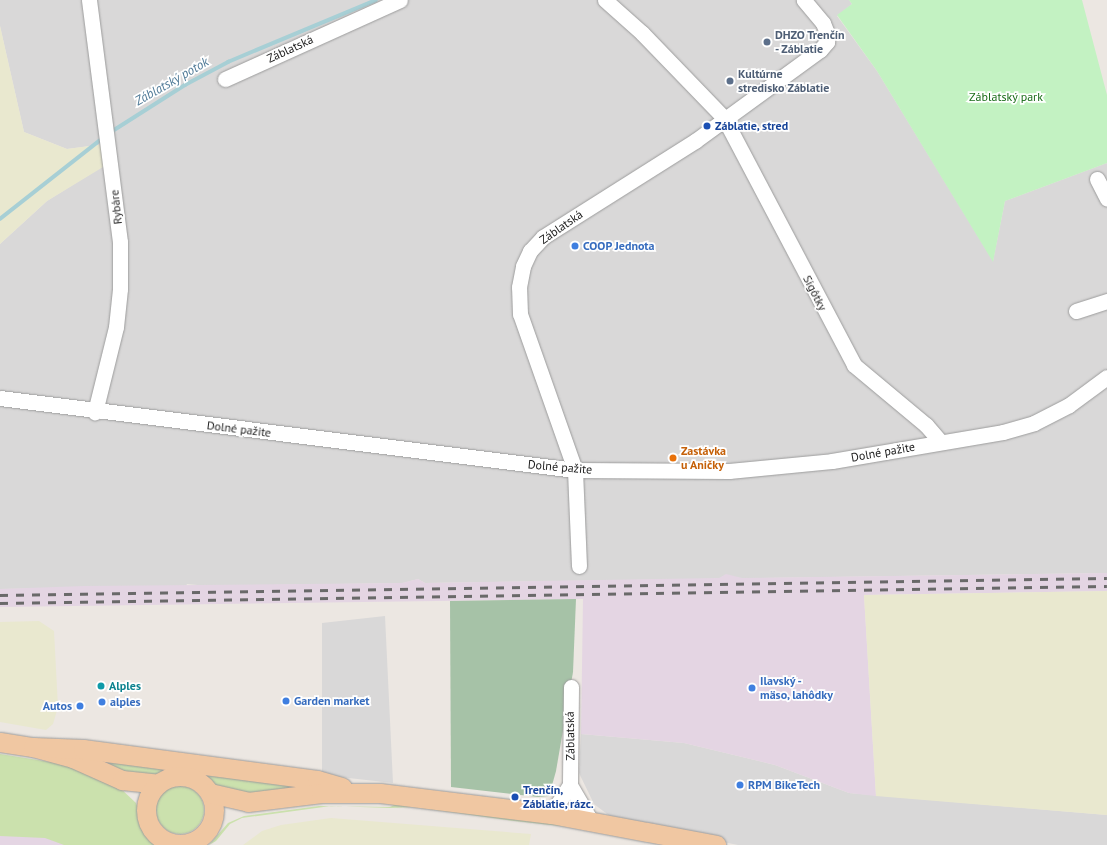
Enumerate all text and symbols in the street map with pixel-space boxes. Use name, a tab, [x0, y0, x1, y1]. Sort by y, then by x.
place label: DHZO Trenčín - Záblatie	[775, 28, 845, 56]
street label: Záblatská	[265, 32, 315, 66]
marker: DHZO Trenčín - Záblatie	[762, 37, 772, 47]
water label: Záblatský potok	[132, 54, 212, 110]
place label: Kultúrne stredisko Záblatie	[738, 67, 829, 95]
marker: Kultúrne stredisko Záblatie	[725, 76, 735, 86]
park label: Záblatský park	[969, 90, 1043, 104]
place label: Záblatie, stred	[715, 119, 789, 133]
marker: Záblatie, stred	[702, 121, 712, 131]
street label: Rybáre	[107, 189, 125, 225]
street label: Záblatská	[537, 207, 585, 247]
place label: COOP Jednota	[583, 239, 655, 253]
marker: COOP Jednota	[570, 241, 580, 251]
street label: Sigôtky	[800, 273, 830, 313]
street label: Dolné pažite	[206, 418, 272, 440]
street label: Dolné pažite	[850, 439, 916, 465]
place label: Zastávka u Aničky	[681, 444, 726, 472]
marker: Zastávka u Aničky	[668, 453, 678, 463]
street label: Dolné pažite	[527, 457, 593, 477]
place label: Ilavský - mäso, lahôdky	[760, 674, 834, 702]
place label: Alples	[109, 679, 141, 693]
marker: Alples	[96, 681, 106, 691]
marker: Ilavský - mäso, lahôdky	[747, 683, 757, 693]
place label: Garden market	[294, 694, 369, 708]
place label: alples	[110, 695, 141, 709]
marker: Garden market	[281, 696, 291, 706]
marker: alples	[97, 697, 107, 707]
place label: Autos	[43, 699, 72, 713]
marker: Autos	[75, 701, 85, 711]
street label: Záblatská	[562, 711, 578, 761]
place label: RPM BikeTech	[748, 778, 820, 792]
marker: RPM BikeTech	[735, 780, 745, 790]
place label: Trenčín, Záblatie, rázc.	[523, 783, 595, 811]
marker: Trenčín, Záblatie, rázc.	[510, 792, 520, 802]

